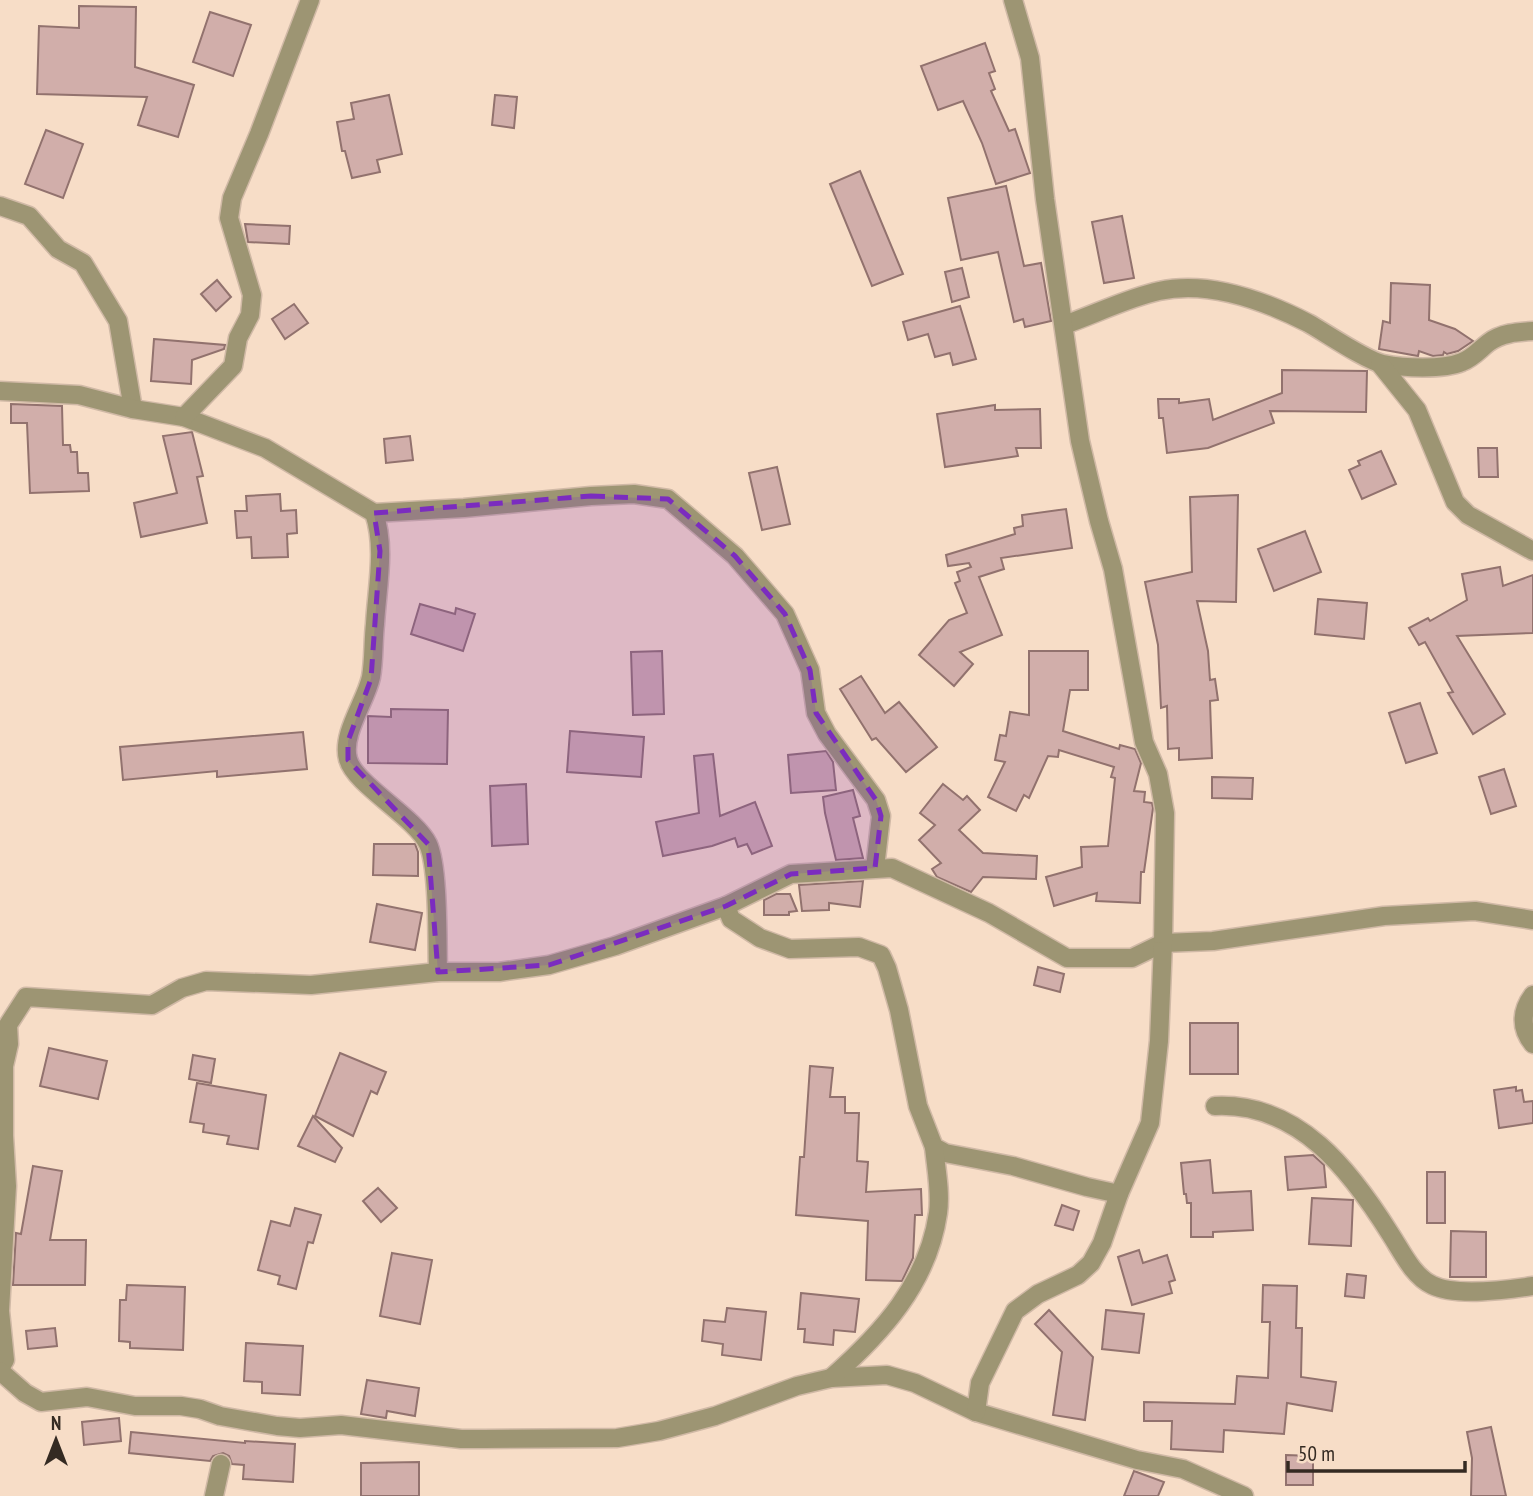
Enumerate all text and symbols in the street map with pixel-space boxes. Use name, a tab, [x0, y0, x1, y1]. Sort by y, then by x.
north arrow	[21, 1405, 91, 1475]
text: N	[51, 1411, 61, 1435]
scale bar	[1288, 1430, 1465, 1474]
text: 50 m	[1298, 1440, 1335, 1467]

